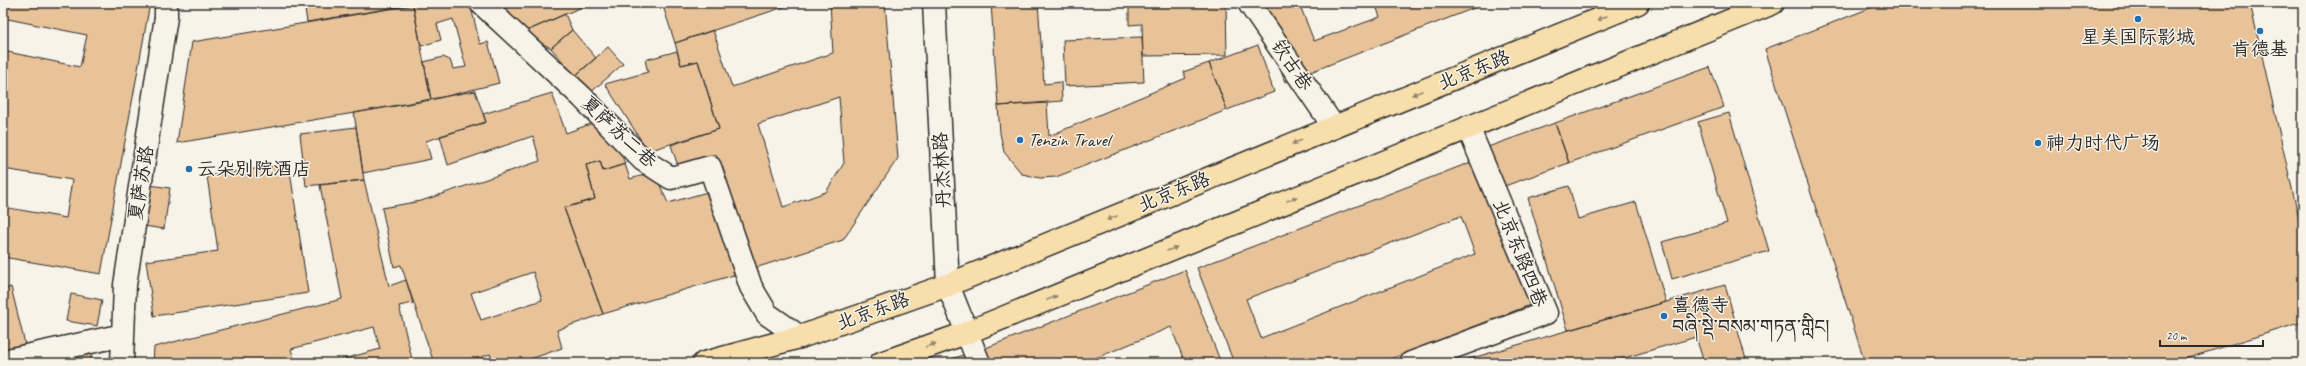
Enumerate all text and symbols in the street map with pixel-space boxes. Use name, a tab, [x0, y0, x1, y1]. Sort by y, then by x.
marker: 星美国际影城	[2133, 14, 2143, 24]
one-way arrow	[1596, 15, 1608, 21]
place label: 星美国际影城	[2081, 25, 2195, 49]
marker: 肯德基	[2255, 26, 2265, 36]
street label: 钦古巷	[1266, 35, 1318, 95]
place label: 肯德基	[2231, 37, 2289, 61]
street label: 北京东路	[1434, 45, 1514, 95]
one-way arrow	[1412, 90, 1423, 96]
street label: 夏萨苏二巷	[576, 91, 662, 173]
place label: Tenzin Travel	[1028, 128, 1114, 152]
street label: 丹杰林路	[928, 131, 956, 209]
place label: 神力时代广场	[2046, 131, 2160, 155]
marker: Tenzin Travel	[1015, 135, 1025, 145]
marker: 神力时代广场	[2033, 138, 2043, 148]
one-way arrow	[1290, 140, 1302, 146]
street label: 夏萨苏路	[123, 144, 159, 222]
place label: 云朵别院酒店	[197, 157, 311, 181]
marker: 云朵别院酒店	[184, 164, 194, 174]
street label: 北京东路	[1134, 167, 1214, 217]
one-way arrow	[1287, 196, 1299, 202]
street label: 北京东路四巷	[1488, 196, 1552, 310]
one-way arrow	[1106, 215, 1117, 221]
one-way arrow	[1167, 245, 1179, 251]
street label: 北京东路	[833, 287, 913, 335]
place label: 喜德寺 བཞི་སྡེ་བསམ་གཏན་གླིང།	[1672, 293, 1829, 343]
one-way arrow	[1046, 294, 1058, 300]
marker: 喜德寺 བཞི་སྡེ་བསམ་གཏན་གླིང།	[1659, 311, 1669, 321]
scale bar	[2160, 322, 2263, 348]
text: 20 m	[2166, 328, 2188, 344]
one-way arrow	[925, 342, 937, 348]

